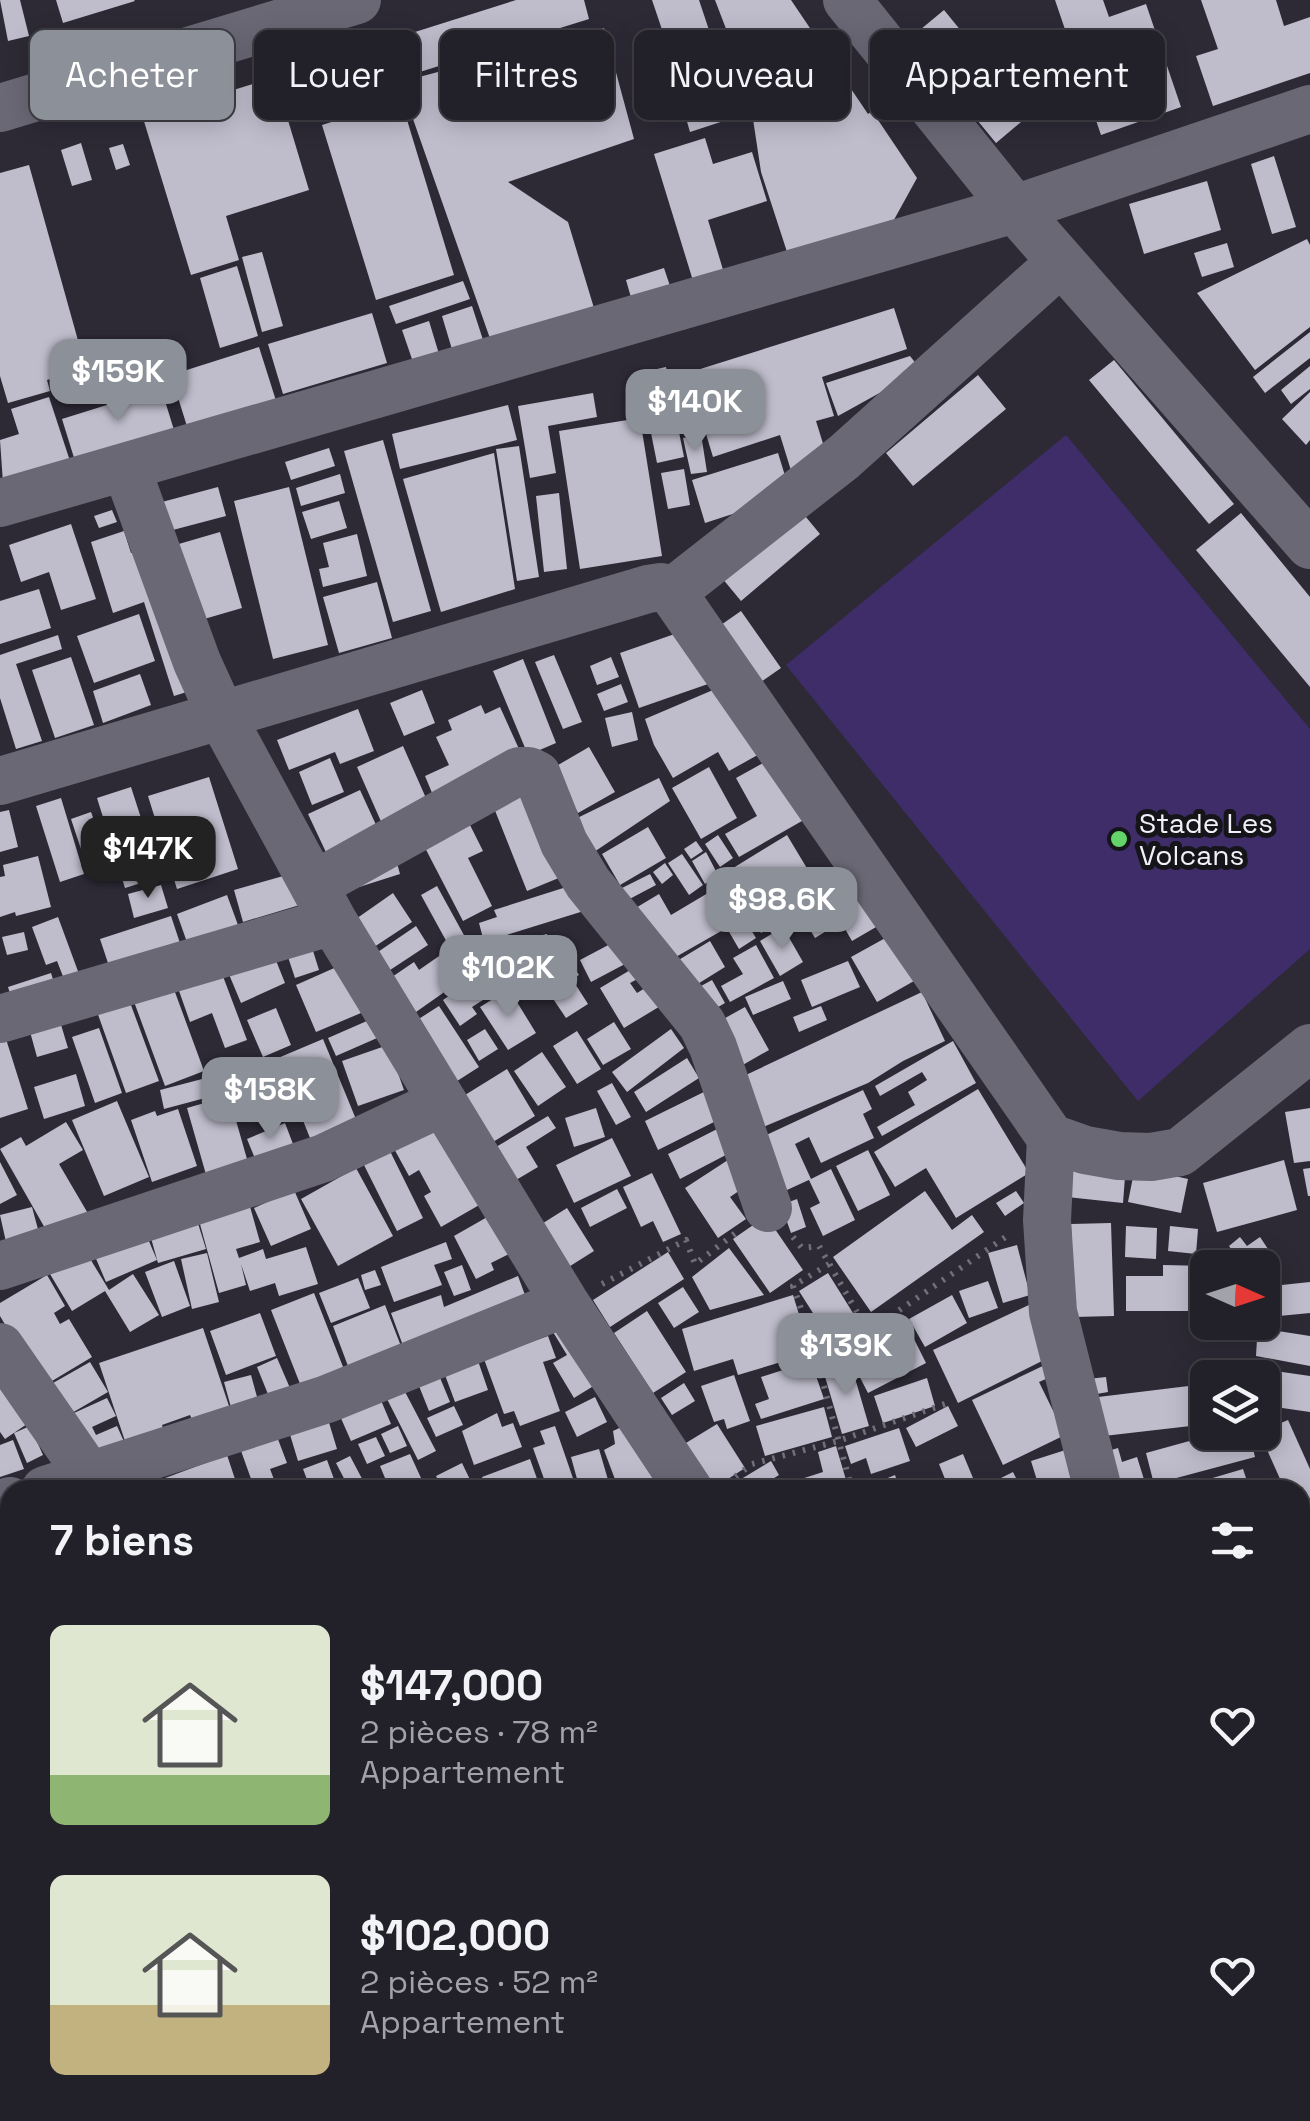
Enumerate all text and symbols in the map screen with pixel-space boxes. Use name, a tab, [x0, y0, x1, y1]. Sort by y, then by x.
chip: Acheter	[30, 30, 234, 120]
chip: Louer	[254, 30, 420, 120]
chip: Filtres	[440, 30, 614, 120]
chip: Nouveau	[634, 30, 850, 120]
chip: Appartement	[870, 30, 1165, 120]
pin: $159K	[48, 339, 188, 424]
text: $159K	[72, 351, 164, 391]
pin: $140K	[625, 369, 765, 454]
text: $140K	[648, 381, 742, 421]
place label: Stade Les Volcans	[1139, 805, 1273, 873]
pin: $147K	[78, 816, 218, 901]
text: $147K	[103, 828, 193, 868]
marker: Stade Les Volcans	[1108, 828, 1130, 850]
pin: $98.6K	[701, 867, 863, 952]
text: $98.6K	[728, 879, 836, 919]
pin: $102K	[438, 935, 578, 1020]
text: $102K	[461, 947, 555, 987]
pin: $158K	[200, 1057, 340, 1142]
text: $158K	[224, 1069, 316, 1109]
north arrow	[1190, 1250, 1280, 1340]
map controls	[1190, 1250, 1280, 1450]
pin: $139K	[776, 1313, 916, 1398]
text: $139K	[799, 1325, 893, 1365]
button: layers	[1190, 1360, 1280, 1450]
icon: filters	[1205, 1513, 1260, 1568]
text: 7 biens	[50, 1514, 194, 1567]
text: $147,000	[360, 1659, 543, 1712]
icon: home	[130, 1665, 250, 1785]
icon: heart	[1205, 1698, 1260, 1753]
text: 2 pièces · 78 m²	[360, 1712, 598, 1752]
text: Appartement	[360, 1752, 565, 1792]
text: $102,000	[360, 1909, 550, 1962]
icon: home	[130, 1915, 250, 2035]
icon: heart	[1205, 1948, 1260, 2003]
text: 2 pièces · 52 m²	[360, 1962, 598, 2002]
text: Appartement	[360, 2002, 565, 2042]

